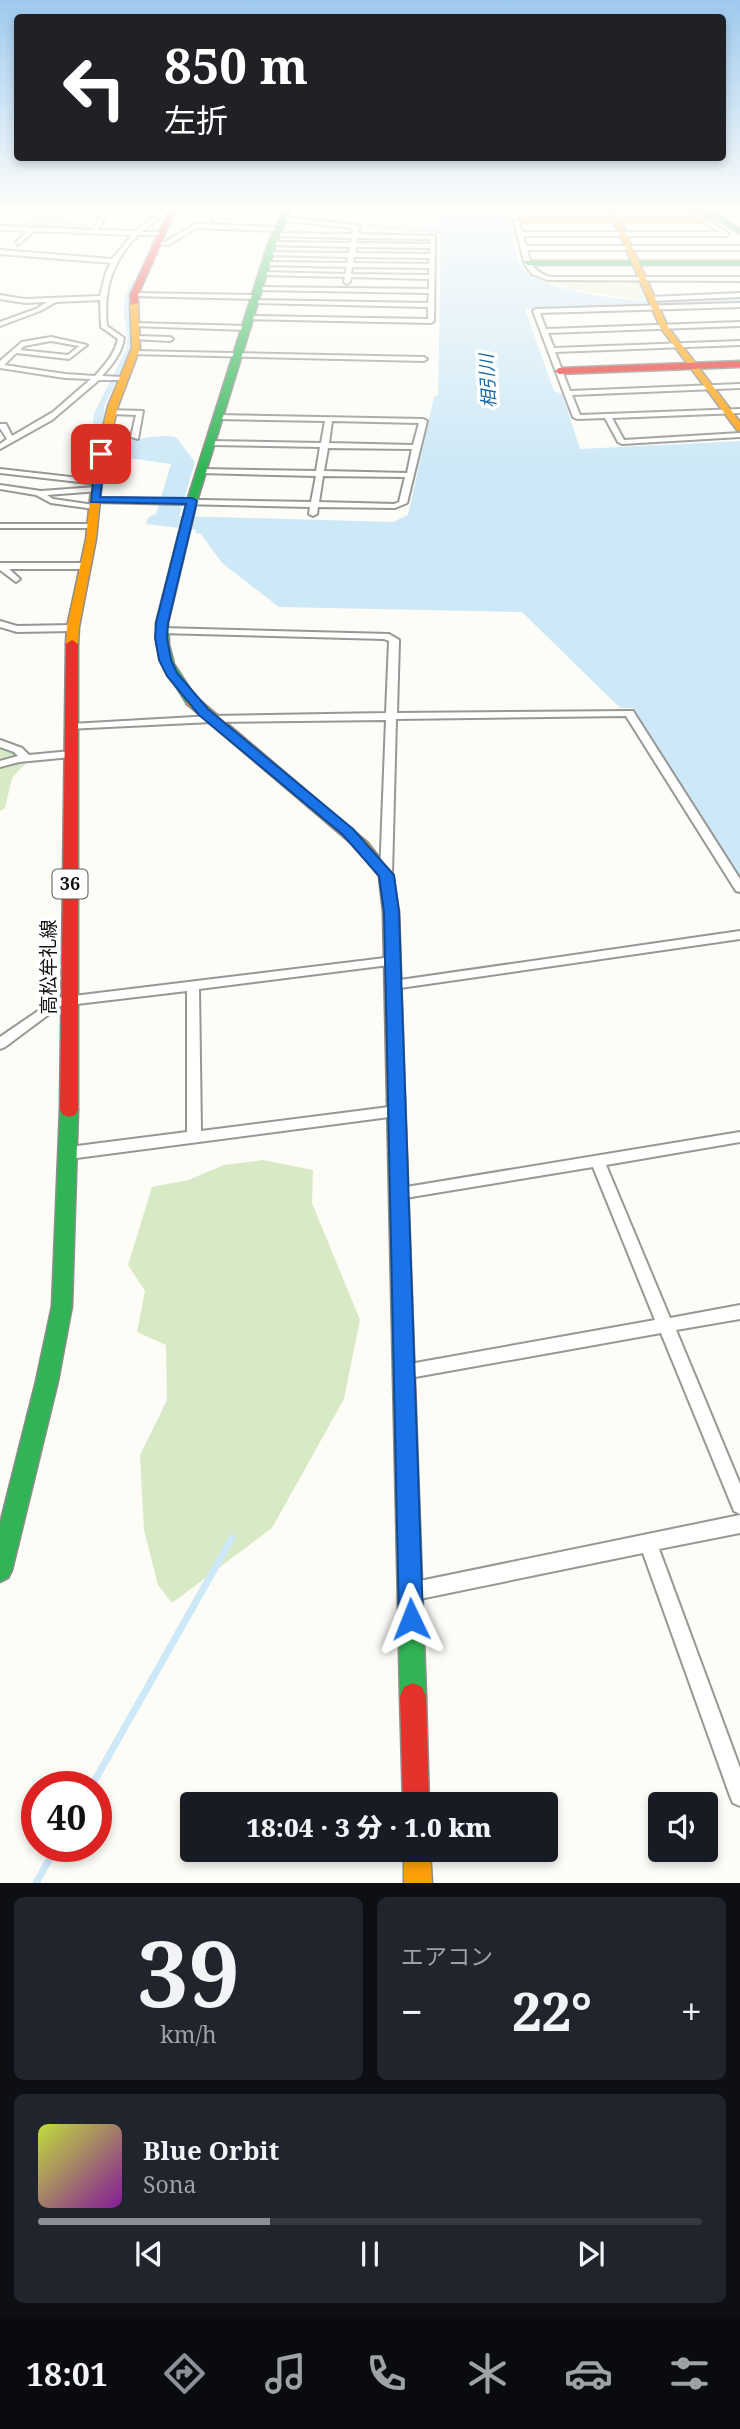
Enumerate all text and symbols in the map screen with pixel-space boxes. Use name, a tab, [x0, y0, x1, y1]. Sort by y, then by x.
text: 850 m	[164, 32, 308, 98]
icon: left	[49, 42, 140, 133]
text: 左折	[164, 98, 228, 141]
water label: 相引川	[474, 351, 500, 409]
pin	[71, 424, 131, 484]
icon: arrive	[82, 435, 120, 473]
road number: 36	[52, 870, 88, 898]
street label: 高松牟礼線	[35, 919, 61, 1015]
position arrow	[374, 1582, 448, 1656]
speed limit sign: 40	[21, 1771, 112, 1862]
map controls	[648, 1792, 718, 1862]
button: sound	[648, 1792, 718, 1862]
text: 18:04 · 3 分 · 1.0 km	[246, 1809, 492, 1845]
text: 39	[137, 1910, 240, 2034]
text: エアコン	[401, 1940, 493, 1972]
text: 22°	[512, 1975, 592, 2046]
text: −	[401, 1985, 423, 2037]
text: +	[681, 1985, 702, 2037]
text: km/h	[160, 2018, 217, 2050]
text: Blue Orbit	[143, 2132, 279, 2168]
text: Sona	[143, 2168, 197, 2200]
icon: previous	[130, 2235, 168, 2273]
icon: pause	[351, 2235, 389, 2273]
icon: next	[572, 2235, 610, 2273]
icon: directions	[160, 2349, 209, 2398]
icon: music	[261, 2349, 310, 2398]
icon: phone	[362, 2349, 411, 2398]
icon: climate	[463, 2349, 512, 2398]
icon: car	[564, 2349, 613, 2398]
icon: filters	[665, 2349, 714, 2398]
text: 18:01	[26, 2352, 108, 2395]

